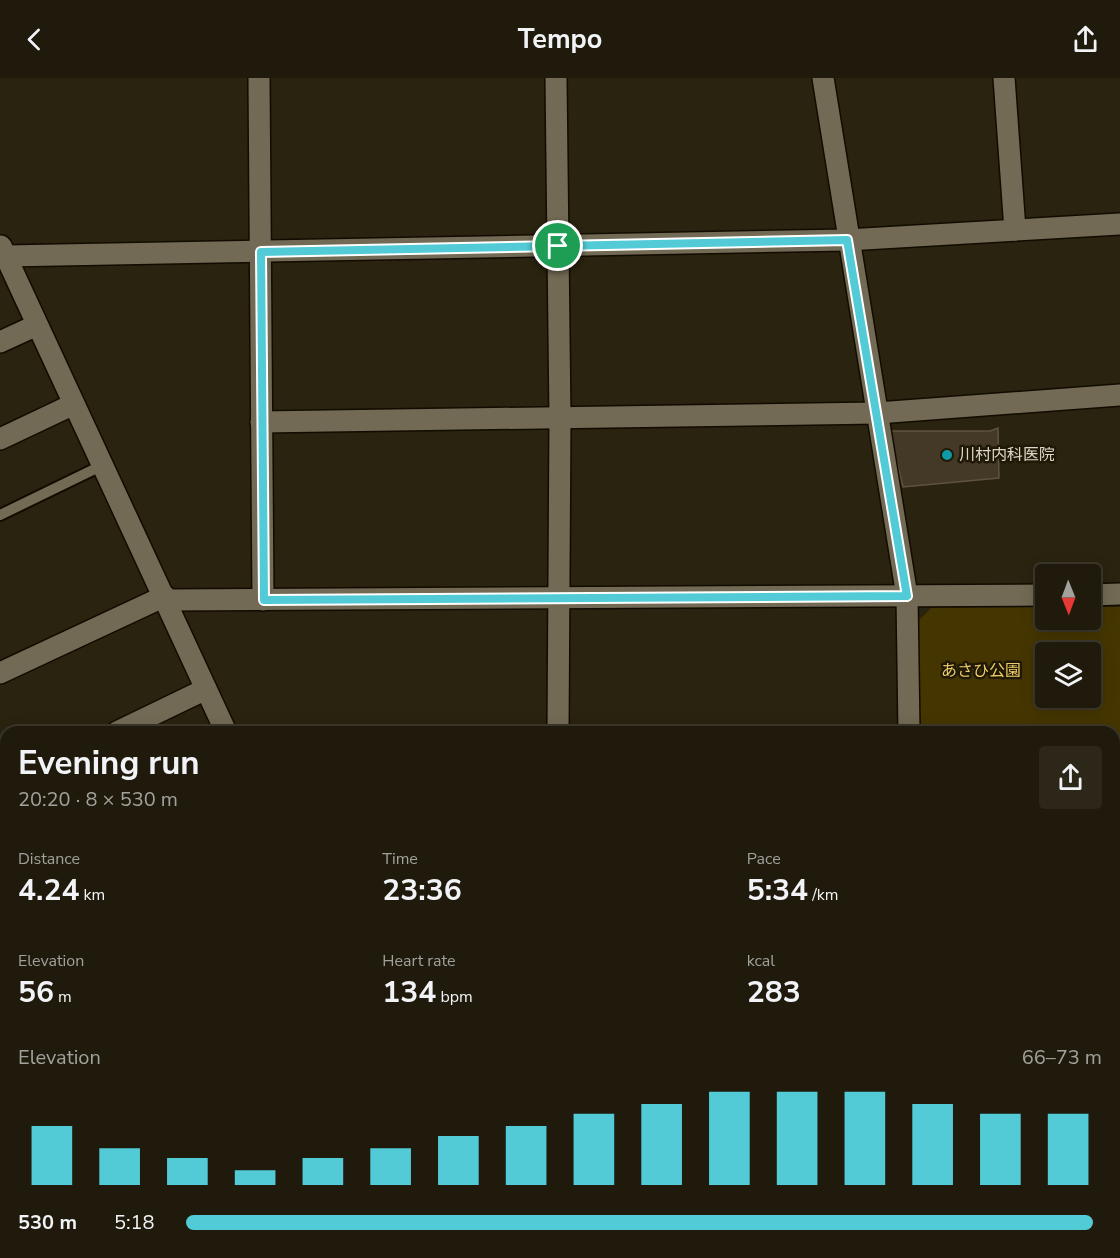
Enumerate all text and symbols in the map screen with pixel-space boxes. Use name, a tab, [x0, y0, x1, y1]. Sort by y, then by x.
text: Tempo	[518, 21, 602, 58]
icon: back	[18, 23, 51, 56]
icon: share	[1069, 23, 1102, 56]
pin	[532, 220, 583, 271]
icon: arrive	[541, 229, 574, 262]
place label: 川村内科医院	[959, 444, 1055, 466]
marker: 川村内科医院	[940, 448, 954, 462]
north arrow	[1035, 564, 1101, 630]
map controls	[1035, 564, 1101, 708]
button: layers	[1035, 642, 1101, 708]
park label: あさひ公園	[941, 660, 1021, 682]
text: Evening run	[18, 741, 200, 786]
button: share	[1039, 746, 1102, 809]
text: 20:20 · 8 × 530 m	[18, 786, 178, 813]
text: Distance	[18, 848, 80, 870]
text: Time	[382, 848, 418, 870]
text: Pace	[747, 848, 781, 870]
text: 4.24	[18, 870, 79, 911]
text: 23:36	[382, 870, 462, 911]
text: 5:34	[747, 870, 808, 911]
text: km	[79, 884, 105, 906]
text: /km	[808, 884, 838, 906]
text: Elevation	[18, 950, 84, 972]
text: Heart rate	[382, 950, 456, 972]
text: kcal	[747, 950, 775, 972]
text: 56	[18, 972, 54, 1013]
text: 134	[382, 972, 436, 1013]
text: 283	[747, 972, 801, 1013]
text: m	[54, 986, 72, 1008]
text: bpm	[436, 986, 473, 1008]
text: Elevation	[18, 1044, 101, 1071]
text: 66–73 m	[1022, 1044, 1102, 1071]
text: 530 m	[18, 1209, 77, 1236]
text: 5:18	[114, 1209, 155, 1236]

